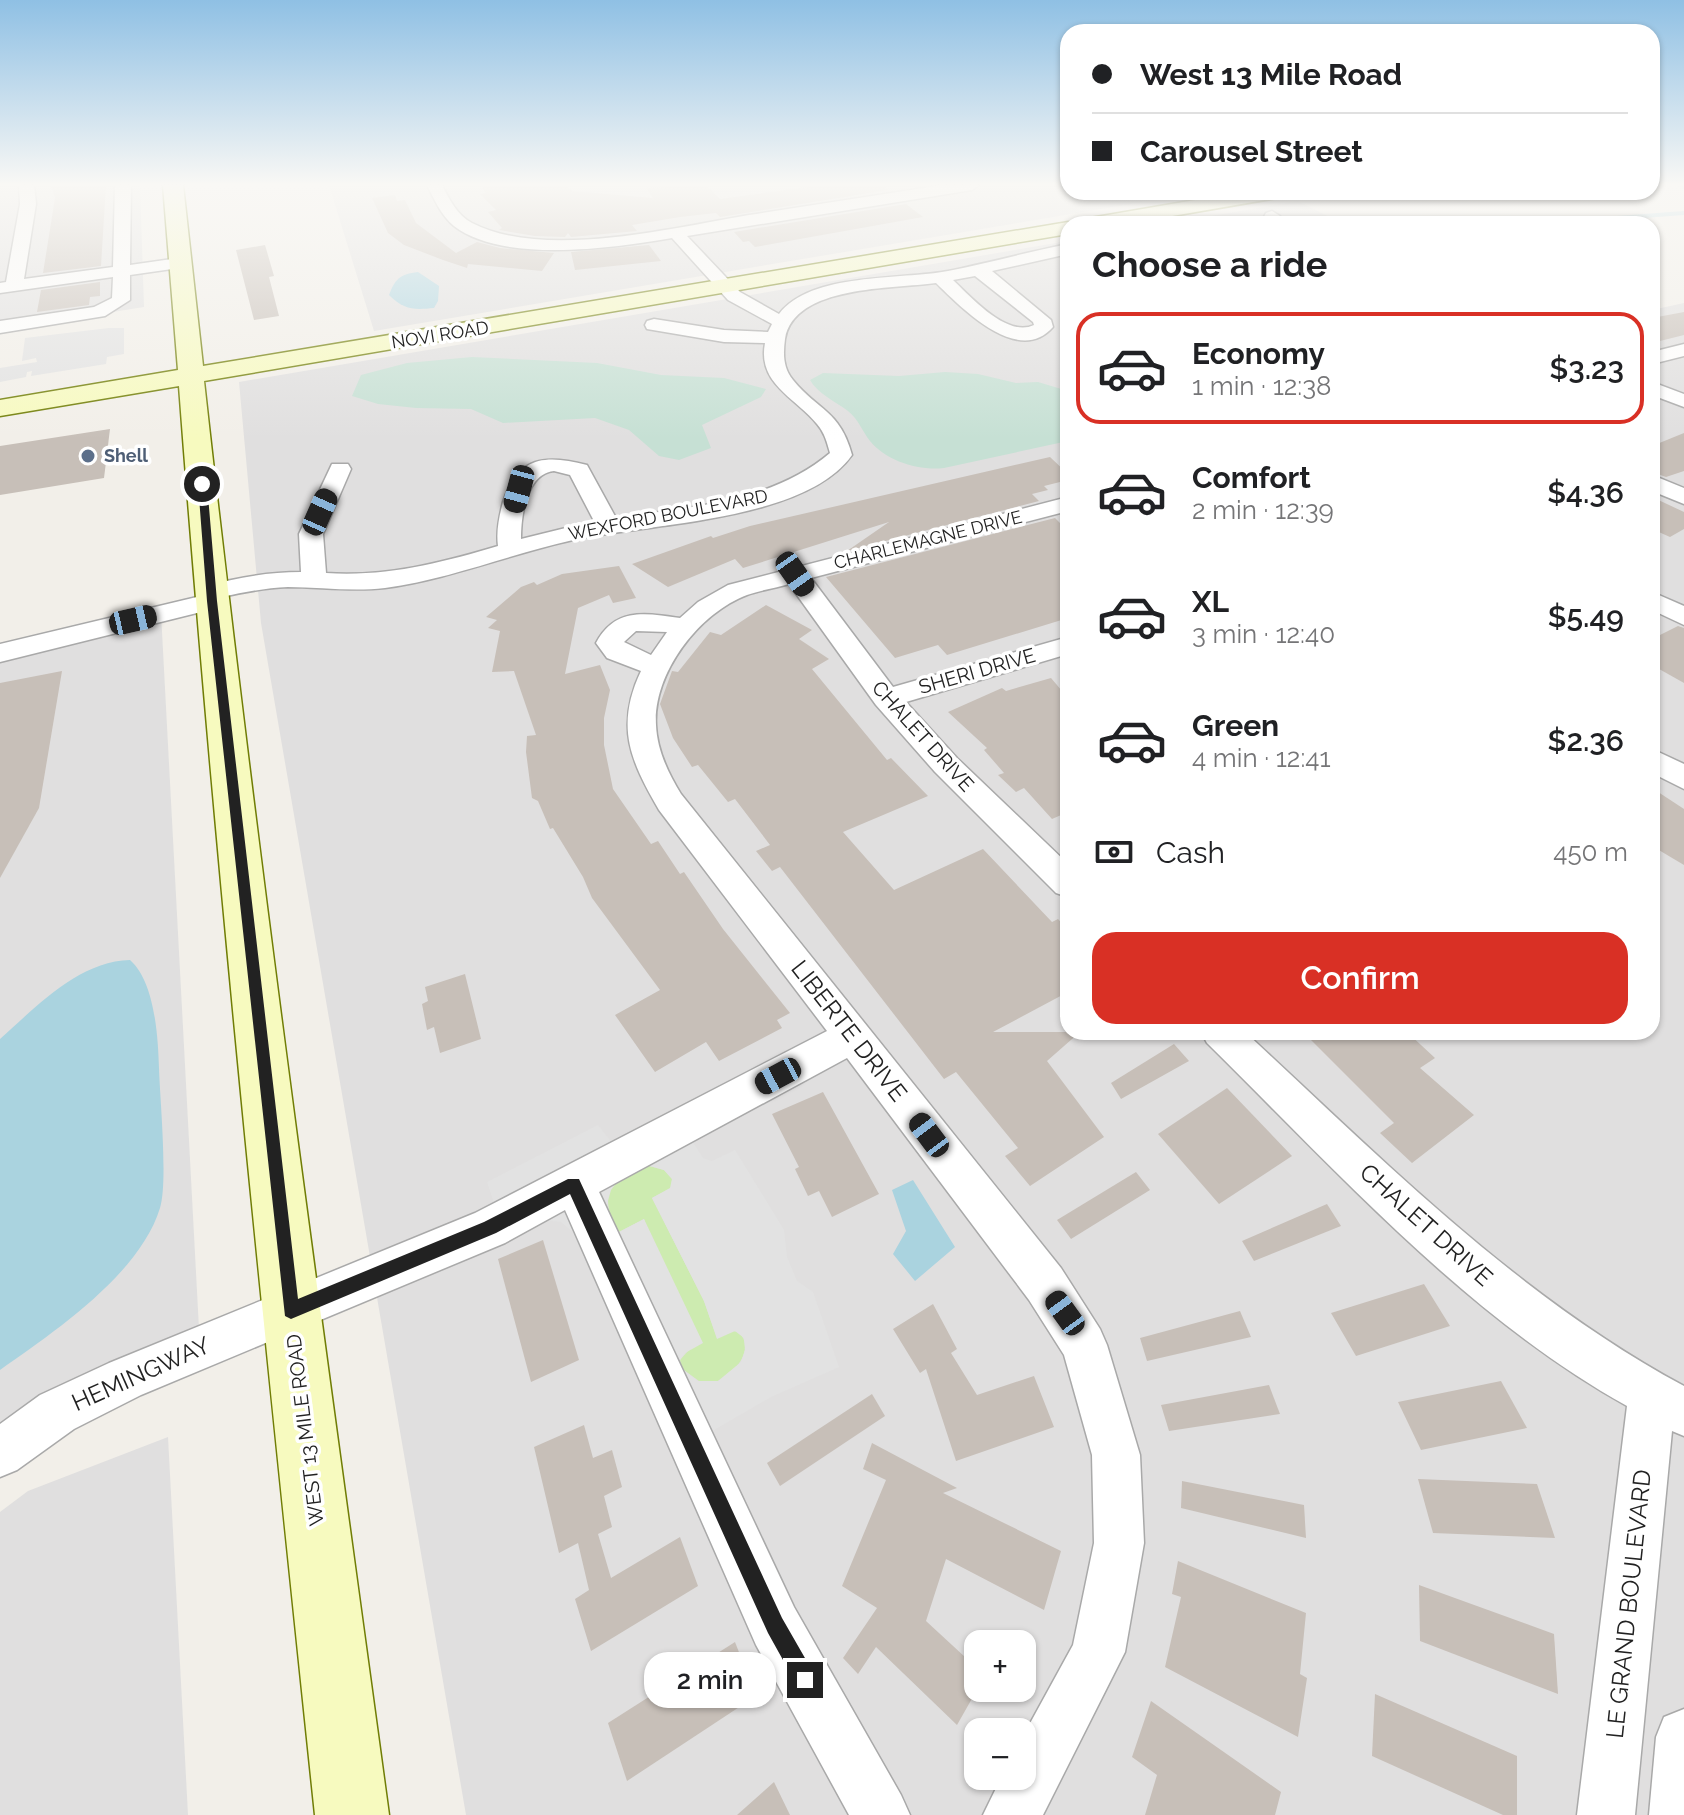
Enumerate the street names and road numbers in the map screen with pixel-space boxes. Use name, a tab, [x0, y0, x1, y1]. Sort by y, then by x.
street label: NOVI ROAD	[390, 316, 490, 353]
street label: WEXFORD BOULEVARD	[566, 485, 770, 544]
street label: CHARLEMAGNE DRIVE	[832, 506, 1024, 573]
street label: SHERI DRIVE	[916, 643, 1038, 699]
street label: CHALET DRIVE	[867, 676, 979, 796]
street label: LIBERTE DRIVE	[785, 954, 913, 1107]
street label: CHALET DRIVE	[1354, 1157, 1499, 1292]
street label: HEMINGWAY	[67, 1330, 215, 1417]
street label: WEST 13 MILE ROAD	[281, 1333, 329, 1527]
street label: LE GRAND BOULEVARD	[1600, 1468, 1657, 1740]

